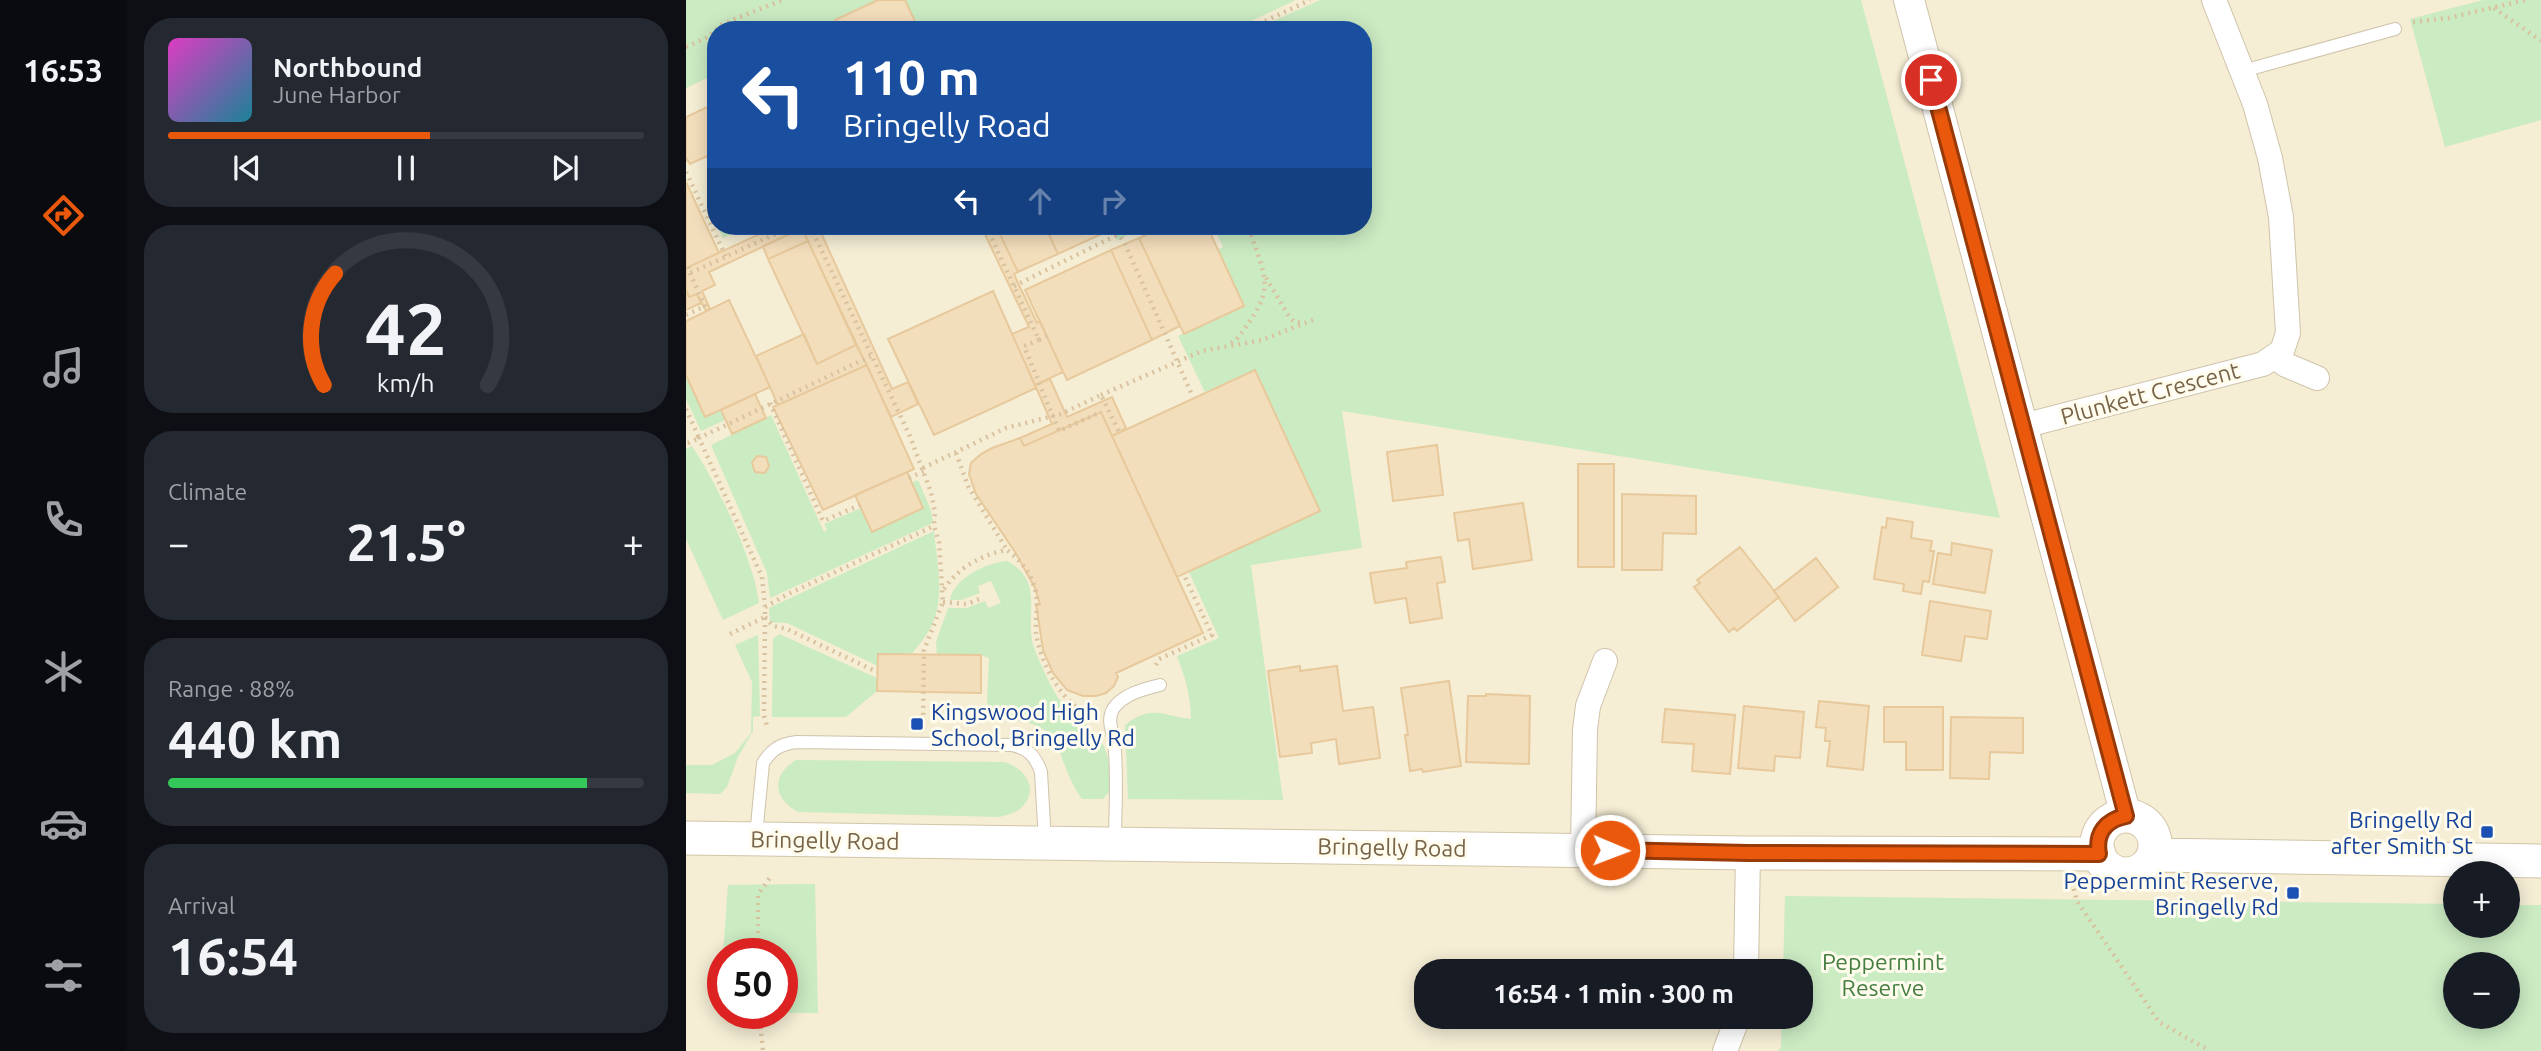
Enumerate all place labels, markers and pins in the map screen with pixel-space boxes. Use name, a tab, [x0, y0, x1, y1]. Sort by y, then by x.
pin	[1901, 50, 1961, 110]
place label: Kingswood High School, Bringelly Rd	[931, 699, 1135, 750]
marker: Kingswood High School, Bringelly Rd	[909, 716, 925, 732]
place label: Bringelly Rd after Smith St	[2331, 807, 2473, 858]
marker: Bringelly Rd after Smith St	[2479, 824, 2495, 840]
place label: Peppermint Reserve, Bringelly Rd	[2063, 868, 2279, 919]
marker: Peppermint Reserve, Bringelly Rd	[2285, 885, 2301, 901]

